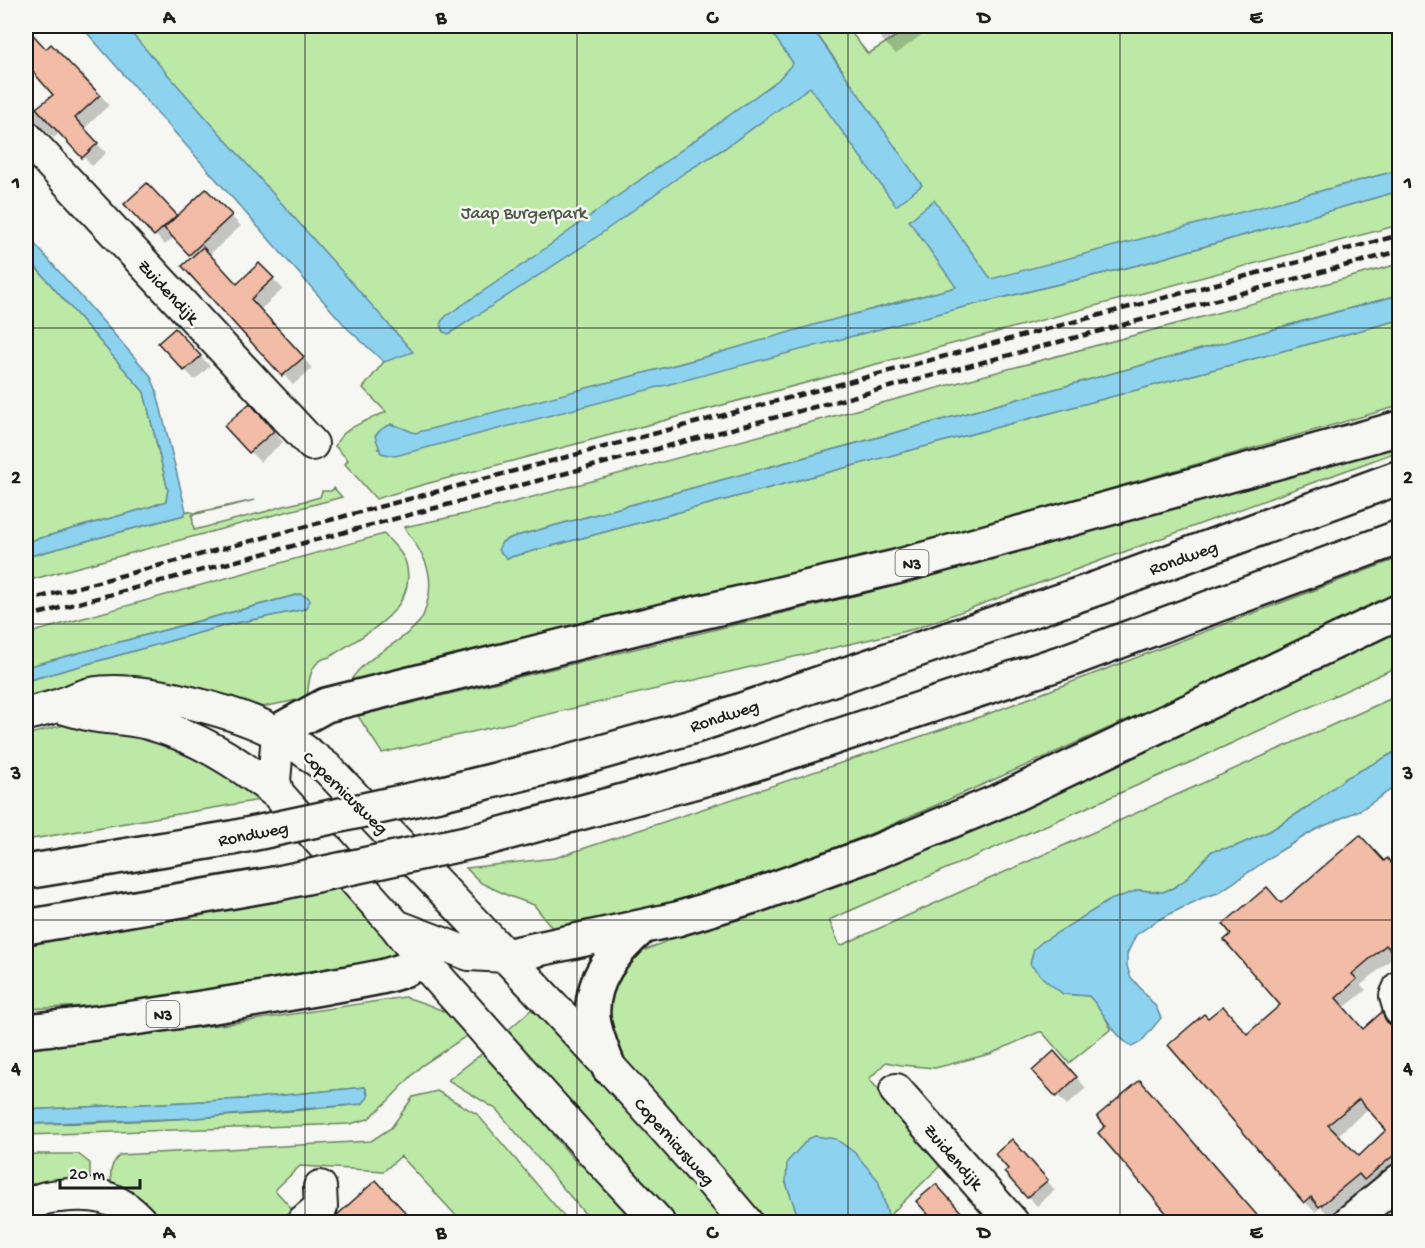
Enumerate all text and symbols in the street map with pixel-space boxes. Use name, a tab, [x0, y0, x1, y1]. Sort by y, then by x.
text: A	[162, 8, 177, 31]
text: B	[435, 8, 447, 31]
text: C	[706, 8, 720, 31]
text: D	[975, 8, 991, 31]
text: E	[1250, 8, 1264, 31]
text: 1	[11, 173, 20, 196]
text: 1	[1403, 173, 1412, 196]
park label: Jaap Burgerpark	[461, 204, 589, 225]
street label: Zuidendijk	[132, 256, 204, 331]
text: 2	[11, 468, 21, 491]
text: 2	[1403, 468, 1413, 491]
street label: Rondweg	[1147, 537, 1221, 581]
road number: N3	[896, 550, 928, 576]
street label: Rondweg	[688, 696, 762, 738]
street label: Copernicusweg	[297, 748, 391, 840]
text: 3	[10, 764, 21, 787]
text: 3	[1402, 764, 1413, 787]
street label: Rondweg	[216, 818, 291, 853]
road number: N3	[146, 1001, 180, 1027]
text: 4	[10, 1059, 21, 1082]
text: 4	[1402, 1059, 1413, 1082]
street label: Copernicusweg	[628, 1094, 718, 1191]
street label: Zuidendijk	[918, 1121, 988, 1196]
scale bar	[60, 1152, 140, 1190]
text: 20 m	[69, 1165, 105, 1186]
text: A	[162, 1223, 177, 1246]
text: B	[435, 1223, 447, 1246]
text: C	[706, 1223, 720, 1246]
text: D	[975, 1223, 991, 1246]
text: E	[1250, 1223, 1264, 1246]

